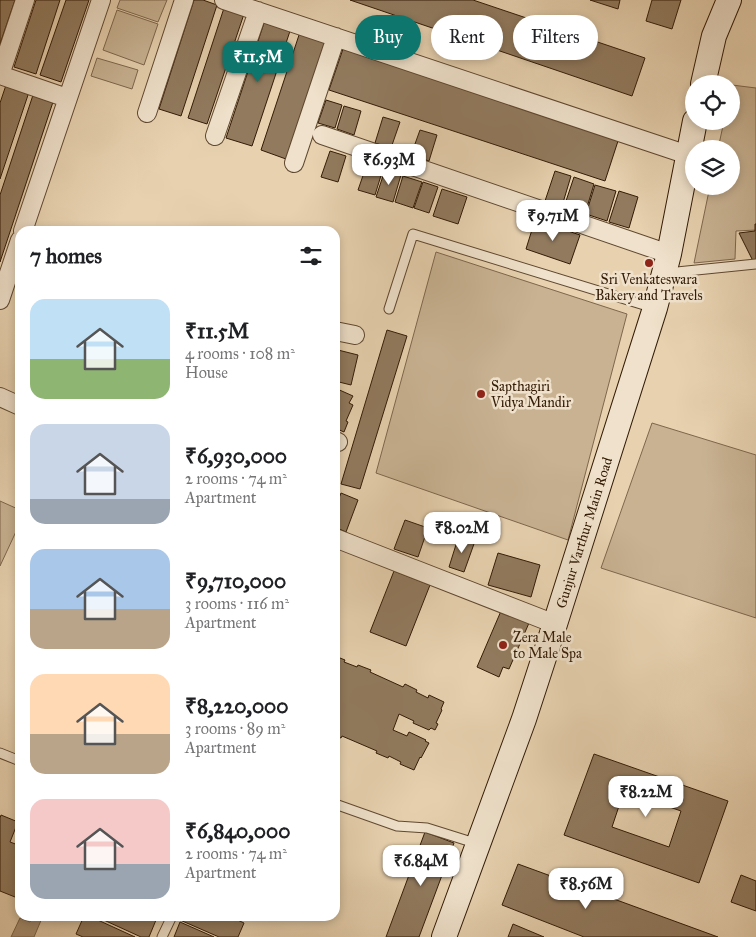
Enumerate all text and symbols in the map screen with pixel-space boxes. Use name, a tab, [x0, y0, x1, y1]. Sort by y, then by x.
chip: Buy	[355, 15, 421, 60]
chip: Rent	[431, 15, 503, 60]
chip: Filters	[513, 15, 598, 60]
pin: ₹11.5M	[217, 41, 299, 83]
text: ₹11.5M	[234, 47, 282, 66]
map controls	[685, 75, 740, 195]
button: locate	[685, 75, 740, 130]
button: layers	[685, 140, 740, 195]
pin: ₹6.93M	[348, 144, 430, 186]
text: ₹6.93M	[363, 150, 415, 169]
pin: ₹9.71M	[512, 200, 594, 242]
text: ₹9.71M	[527, 206, 579, 225]
icon: filters	[297, 242, 325, 270]
text: 7 homes	[30, 243, 102, 269]
marker: Sri Venkateswara Bakery and Travels	[643, 257, 655, 269]
place label: Sri Venkateswara Bakery and Travels	[595, 271, 703, 304]
text: ₹11.5M	[185, 318, 249, 344]
icon: home	[70, 319, 130, 379]
text: 4 rooms · 108 m²	[185, 344, 295, 363]
text: House	[185, 363, 228, 382]
place label: Sapthagiri Vidya Mandir	[490, 378, 572, 411]
marker: Sapthagiri Vidya Mandir	[475, 388, 487, 400]
text: ₹6,930,000	[185, 443, 287, 469]
icon: home	[70, 444, 130, 504]
street label: Gunjur Varthur Main Road	[552, 455, 616, 610]
text: 2 rooms · 74 m²	[185, 469, 287, 488]
text: Apartment	[185, 488, 257, 507]
pin: ₹8.02M	[421, 512, 503, 554]
text: ₹8.02M	[435, 518, 489, 537]
text: ₹9,710,000	[185, 568, 286, 594]
icon: home	[70, 569, 130, 629]
text: 3 rooms · 116 m²	[185, 594, 289, 613]
text: Apartment	[185, 613, 257, 632]
place label: Zera Male to Male Spa	[513, 629, 582, 662]
marker: Zera Male to Male Spa	[497, 639, 509, 651]
text: ₹8,220,000	[185, 693, 289, 719]
icon: home	[70, 694, 130, 754]
text: 3 rooms · 89 m²	[185, 719, 285, 738]
text: Apartment	[185, 738, 257, 757]
pin: ₹8.22M	[605, 776, 687, 818]
text: ₹8.22M	[619, 782, 673, 801]
text: ₹6,840,000	[185, 818, 290, 844]
icon: home	[70, 819, 130, 879]
text: 2 rooms · 74 m²	[185, 844, 287, 863]
pin: ₹6.84M	[380, 844, 462, 887]
text: ₹6.84M	[394, 851, 448, 870]
text: Apartment	[185, 863, 257, 882]
pin: ₹8.56M	[545, 868, 627, 910]
text: ₹8.56M	[560, 874, 612, 893]

